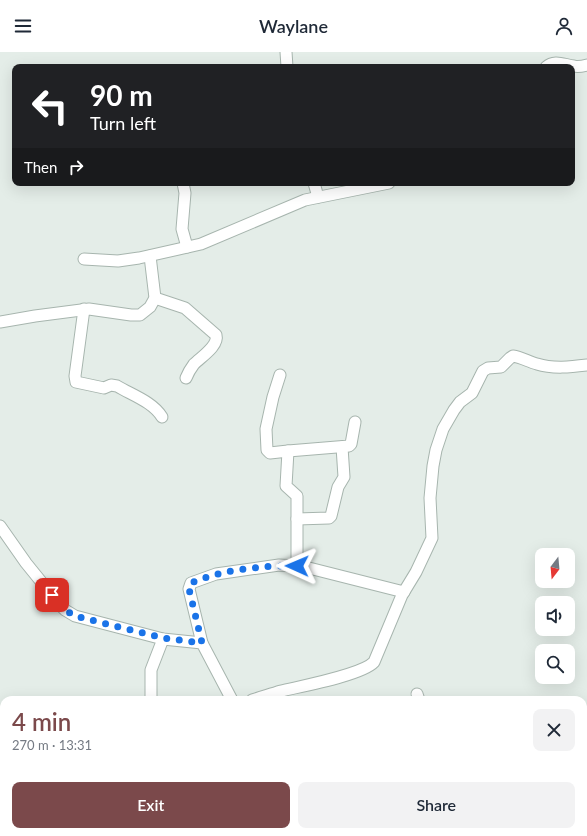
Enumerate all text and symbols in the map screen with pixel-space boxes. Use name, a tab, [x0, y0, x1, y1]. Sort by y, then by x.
icon: menu	[12, 15, 34, 37]
text: Waylane	[259, 15, 328, 37]
icon: person	[553, 15, 575, 37]
text: 90 m	[90, 78, 153, 112]
icon: left	[24, 80, 76, 132]
text: Turn left	[90, 112, 156, 134]
icon: right	[65, 156, 87, 178]
text: Then	[24, 158, 57, 176]
position arrow	[276, 545, 318, 587]
north arrow	[535, 548, 575, 588]
map controls	[535, 548, 575, 684]
pin	[35, 578, 69, 612]
icon: arrive	[41, 584, 63, 606]
button: sound	[535, 596, 575, 636]
button: search	[535, 644, 575, 684]
text: 4 min	[12, 707, 71, 736]
button: close	[533, 709, 575, 751]
text: 270 m · 13:31	[12, 737, 92, 753]
button: Exit	[12, 782, 290, 828]
button: Share	[298, 782, 575, 828]

